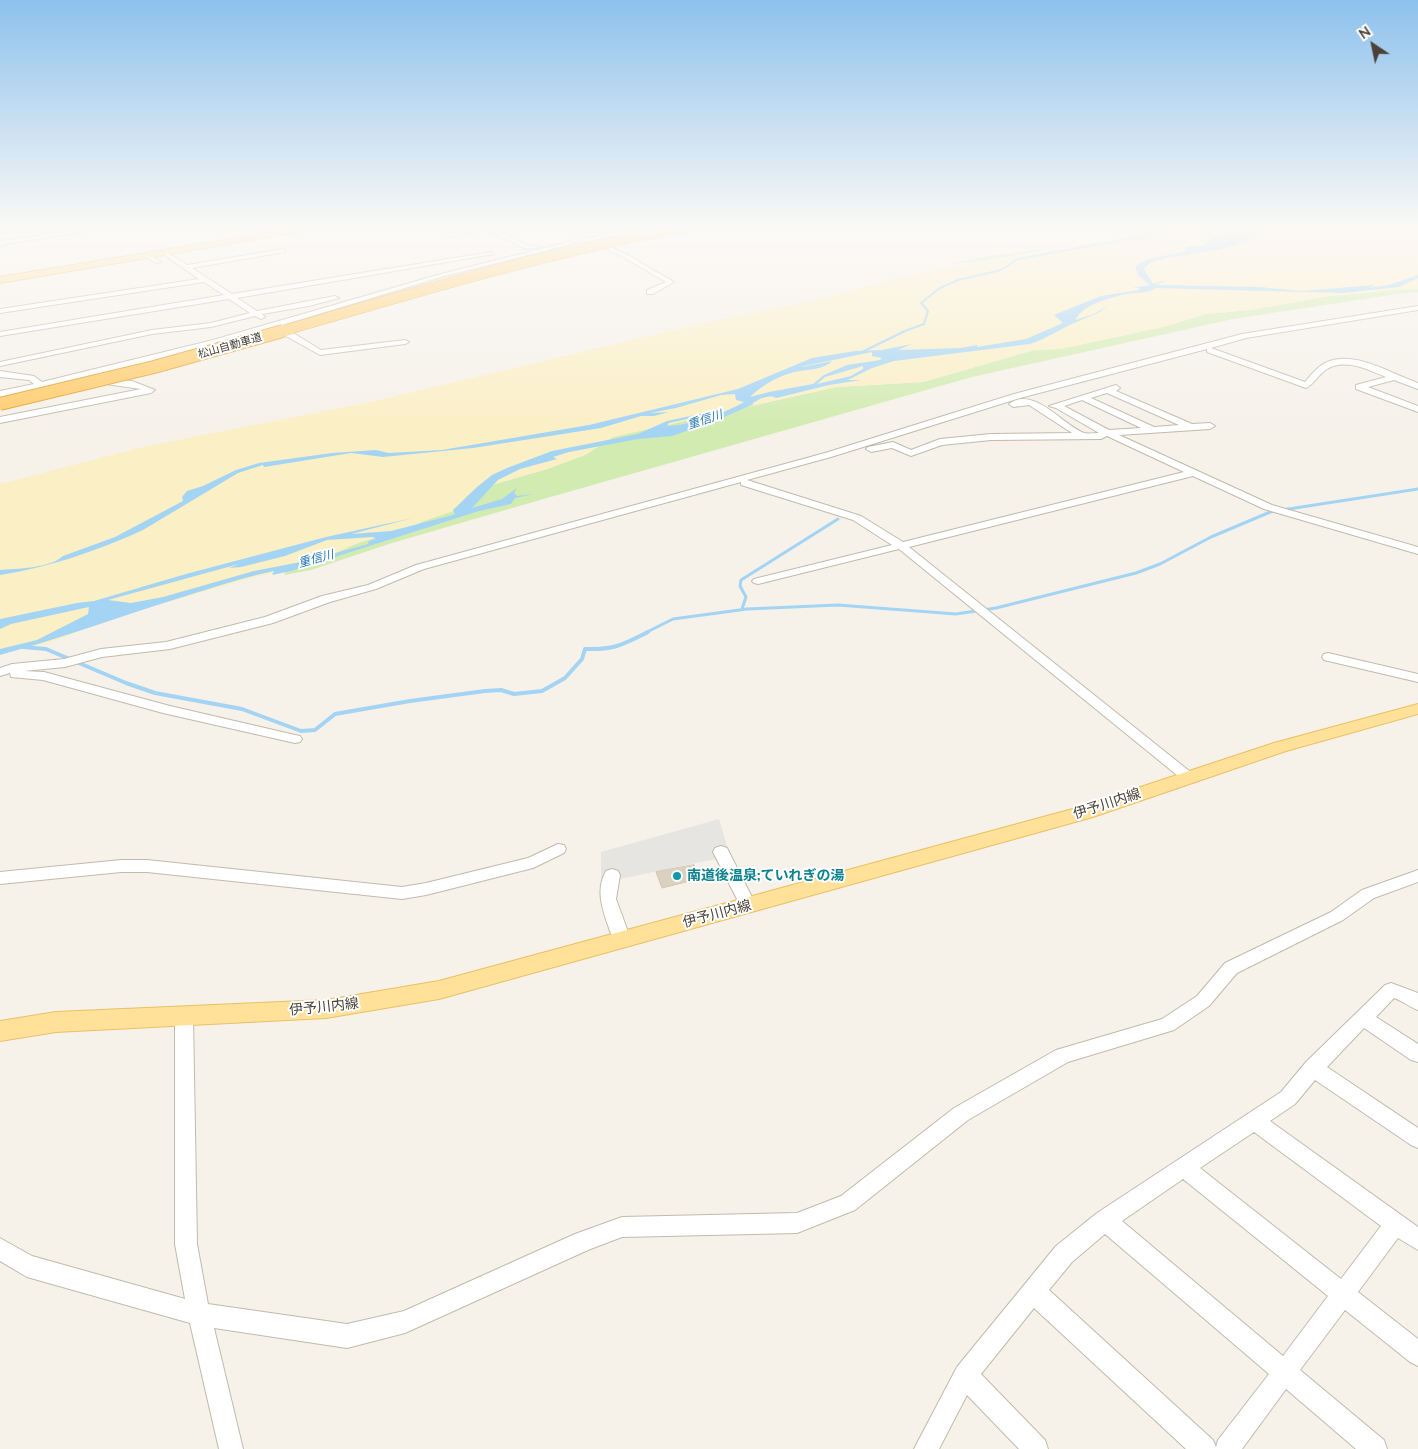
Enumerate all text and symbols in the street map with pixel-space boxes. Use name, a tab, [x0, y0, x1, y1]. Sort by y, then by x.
north arrow	[1348, 20, 1398, 70]
text: N	[1355, 22, 1374, 43]
street label: 松山自動車道	[196, 331, 264, 361]
water label: 重信川	[686, 408, 724, 432]
water label: 重信川	[297, 547, 335, 571]
street label: 伊予川内線	[1071, 785, 1143, 823]
place label: 南道後温泉;ていれぎの湯	[687, 868, 844, 884]
marker: 南道後温泉;ていれぎの湯	[671, 870, 683, 882]
street label: 伊予川内線	[681, 897, 753, 931]
street label: 伊予川内線	[288, 995, 360, 1019]

